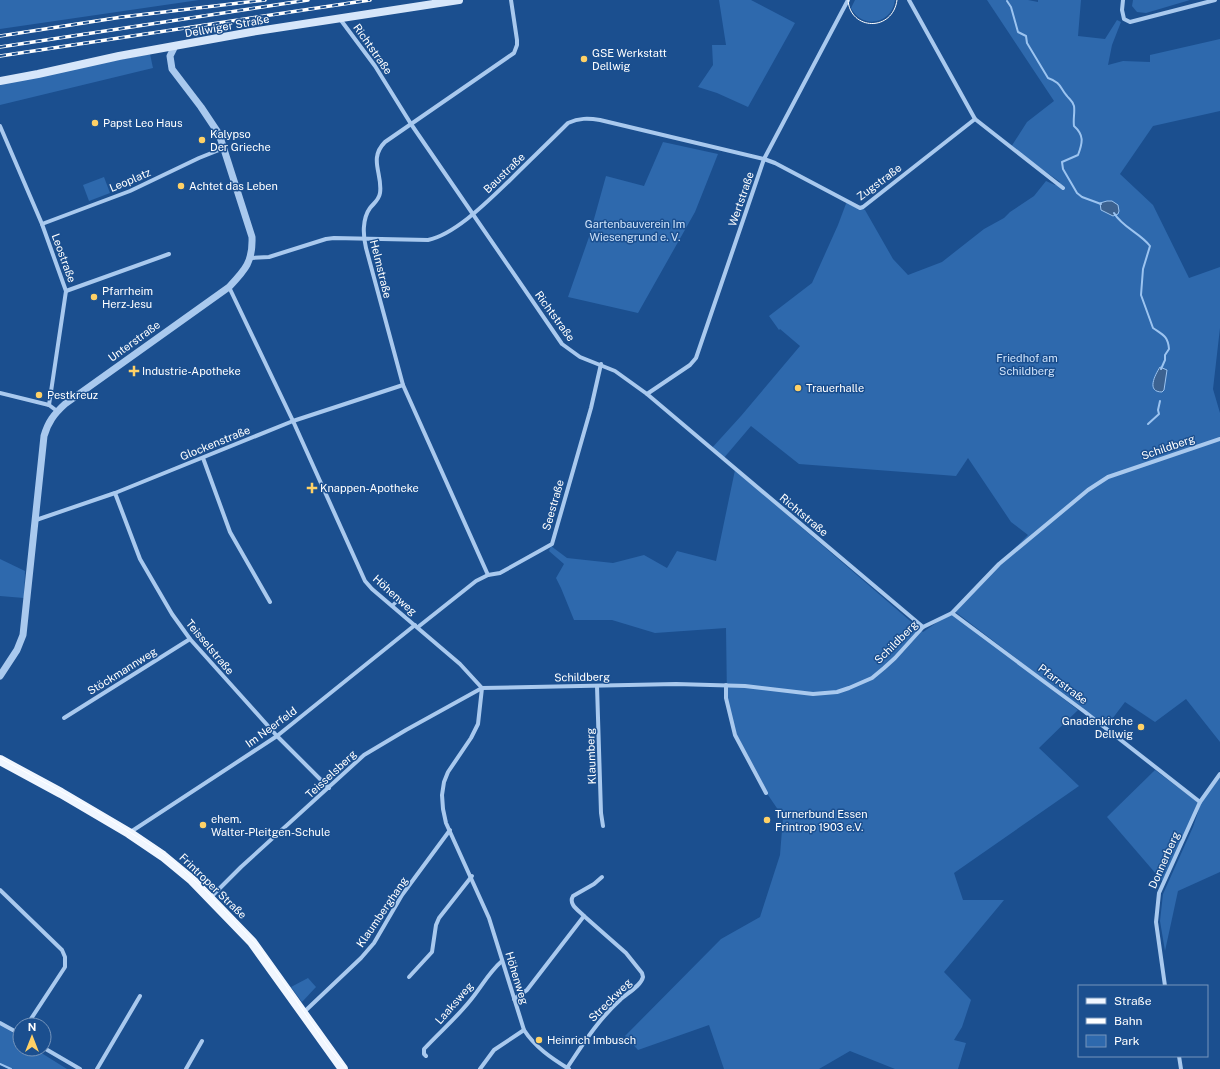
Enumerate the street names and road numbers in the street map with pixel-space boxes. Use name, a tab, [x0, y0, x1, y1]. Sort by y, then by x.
street label: Dellwiger Straße	[184, 13, 270, 39]
street label: Richtstraße	[351, 21, 395, 77]
street label: Baustraße	[481, 150, 527, 196]
street label: Zugstraße	[854, 161, 904, 203]
street label: Leoplatz	[107, 166, 153, 194]
street label: Wertstraße	[726, 170, 756, 228]
street label: Leostraße	[50, 232, 78, 284]
street label: Helmstraße	[368, 238, 394, 300]
street label: Richtstraße	[533, 289, 577, 343]
street label: Unterstraße	[106, 318, 162, 364]
street label: Glockenstraße	[178, 424, 252, 462]
street label: Schildberg	[1140, 432, 1197, 462]
street label: Seestraße	[540, 478, 566, 532]
street label: Richtstraße	[778, 491, 830, 539]
street label: Höhenweg	[371, 572, 419, 618]
street label: Teisselstraße	[184, 617, 236, 677]
street label: Schildberg	[872, 618, 920, 666]
street label: Stöckmannweg	[85, 645, 159, 697]
street label: Pfarrstraße	[1036, 662, 1090, 706]
street label: Schildberg	[554, 671, 610, 683]
street label: Im Neerfeld	[243, 704, 299, 750]
street label: Klaumberg	[584, 727, 598, 784]
street label: Teisselsberg	[303, 747, 359, 800]
street label: Donnerberg	[1146, 830, 1182, 890]
street label: Frintroper Straße	[177, 851, 249, 921]
street label: Klaumberghang	[354, 874, 410, 949]
street label: Höhenweg	[503, 950, 531, 1006]
street label: Streckweg	[586, 976, 634, 1024]
street label: Laaksweg	[433, 980, 475, 1026]

